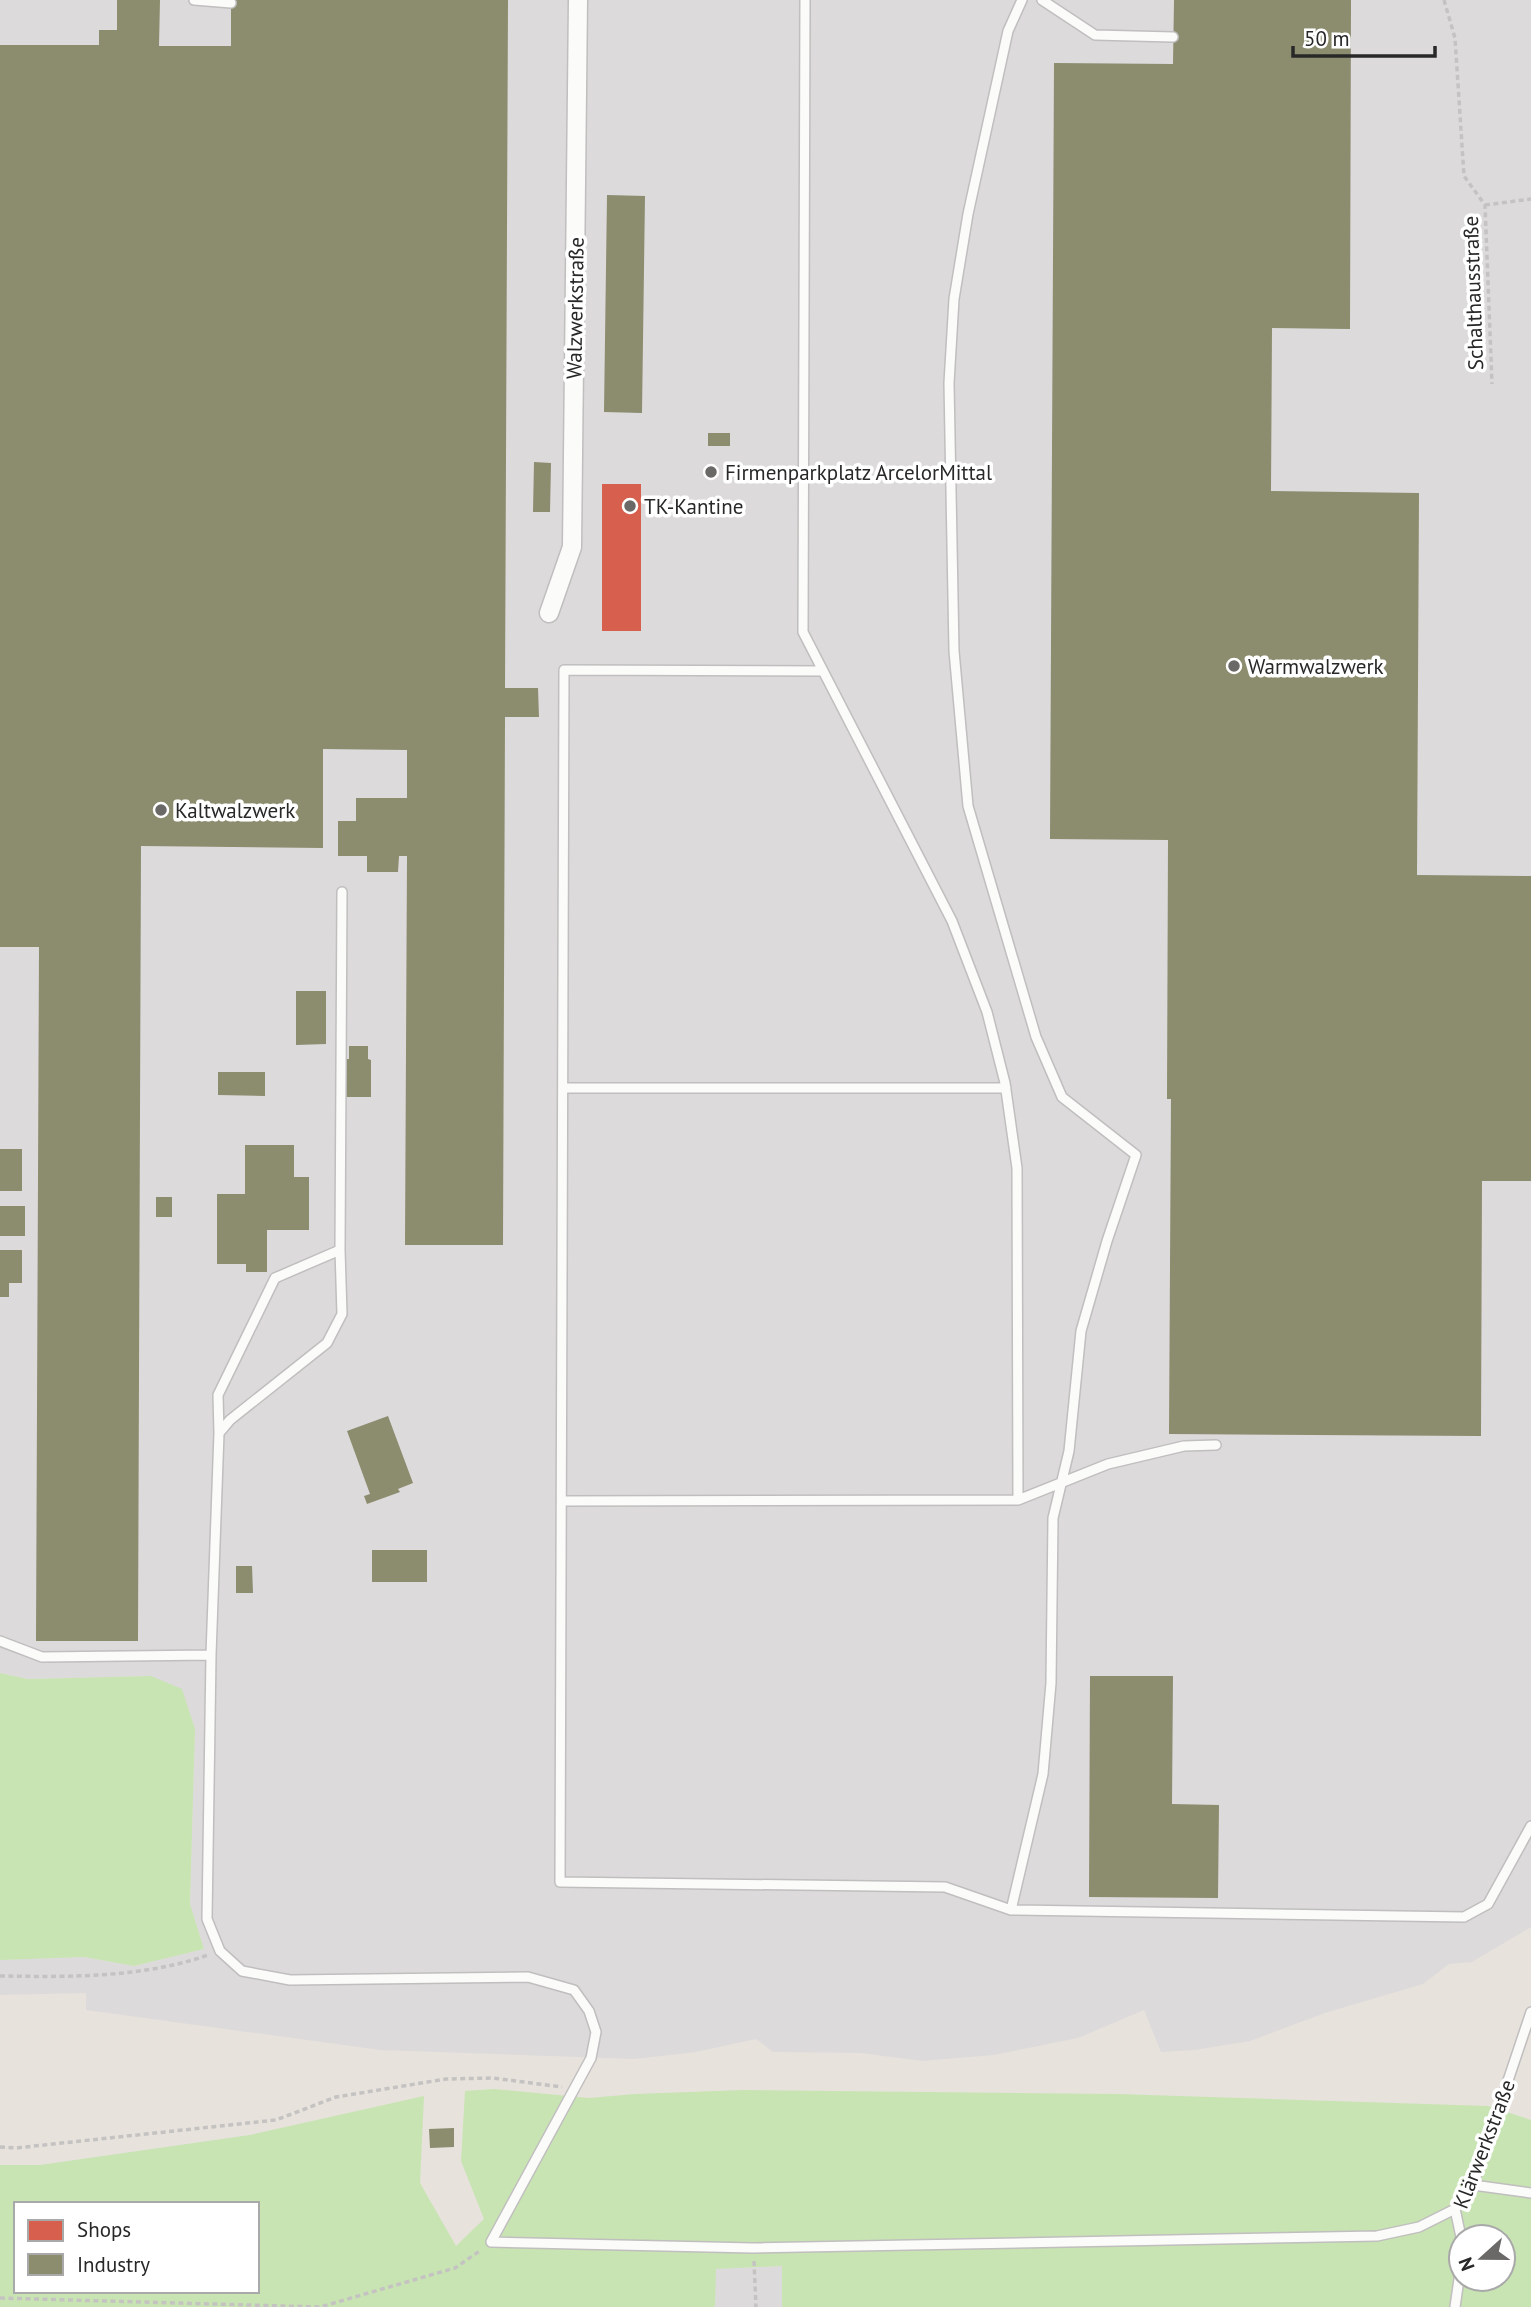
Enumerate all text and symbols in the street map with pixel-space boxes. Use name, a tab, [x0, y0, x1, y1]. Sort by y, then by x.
scale bar	[1293, 14, 1435, 58]
text: 50 m	[1304, 25, 1350, 52]
street label: Schalthausstraße	[1457, 215, 1489, 371]
street label: Walzwerkstraße	[560, 237, 590, 379]
place label: Firmenparkplatz ArcelorMittal	[725, 459, 992, 486]
marker: Firmenparkplatz ArcelorMittal	[703, 464, 719, 480]
place label: TK-Kantine	[644, 493, 743, 520]
marker: TK-Kantine	[622, 498, 638, 514]
place label: Warmwalzwerk	[1248, 653, 1384, 680]
marker: Warmwalzwerk	[1226, 658, 1242, 674]
place label: Kaltwalzwerk	[175, 797, 295, 824]
marker: Kaltwalzwerk	[153, 802, 169, 818]
street label: Klärwerkstraße	[1447, 2076, 1521, 2212]
legend	[14, 2202, 259, 2293]
text: Shops	[77, 2216, 131, 2243]
north arrow	[1447, 2223, 1517, 2293]
text: Industry	[77, 2251, 150, 2278]
text: N	[1453, 2254, 1480, 2274]

